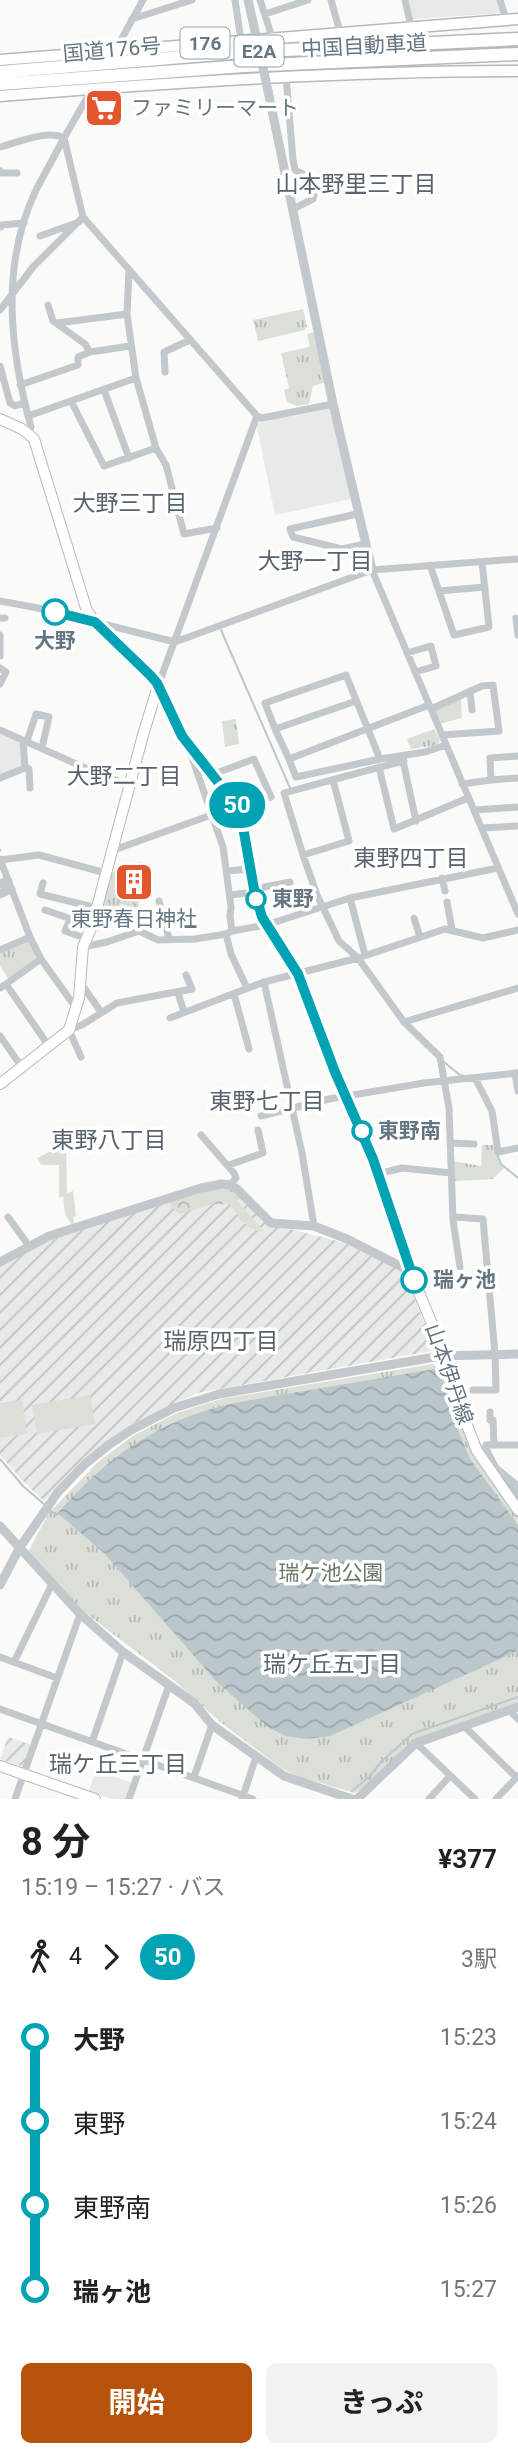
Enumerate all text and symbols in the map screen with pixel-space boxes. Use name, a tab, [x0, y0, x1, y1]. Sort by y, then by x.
road number: 176	[180, 28, 230, 58]
street label: 中国自動車道	[300, 31, 428, 61]
street label: 国道176号	[62, 34, 162, 66]
road number: E2A	[234, 36, 284, 66]
supermarket icon: ファミリーマート	[83, 87, 125, 129]
place label: ファミリーマート	[131, 96, 299, 120]
district label: 山本野里三丁目	[276, 171, 437, 198]
district label: 大野三丁目	[73, 490, 188, 517]
district label: 大野一丁目	[258, 548, 373, 575]
marker: 大野	[42, 599, 68, 625]
place label: 大野	[34, 629, 76, 653]
district label: 大野二丁目	[67, 763, 182, 790]
line badge: 50	[205, 782, 268, 828]
text: 50	[223, 791, 251, 819]
district label: 東野四丁目	[354, 845, 469, 872]
building icon: 東野春日神社	[113, 861, 155, 903]
place label: 東野	[272, 887, 314, 911]
marker: 東野	[246, 889, 266, 909]
place label: 東野春日神社	[71, 907, 197, 931]
district label: 東野七丁目	[210, 1088, 325, 1115]
place label: 東野南	[378, 1119, 441, 1143]
marker: 東野南	[352, 1121, 372, 1141]
district label: 東野八丁目	[52, 1127, 167, 1154]
marker: 瑞ヶ池	[401, 1267, 427, 1293]
place label: 瑞ヶ池	[433, 1268, 496, 1292]
street label: 山本伊丹線	[421, 1320, 477, 1428]
district label: 瑞原四丁目	[164, 1328, 279, 1355]
park label: 瑞ケ池公園	[279, 1561, 384, 1585]
district label: 瑞ケ丘五丁目	[263, 1651, 401, 1678]
district label: 瑞ケ丘三丁目	[49, 1751, 187, 1778]
text: 8 分	[21, 1820, 90, 1864]
text: ¥377	[438, 1844, 497, 1874]
text: 15:19 – 15:27 · バス	[21, 1874, 225, 1901]
icon: walk	[21, 1938, 59, 1976]
icon: forward	[92, 1938, 130, 1976]
text: 4	[69, 1943, 82, 1970]
text: 50	[154, 1943, 181, 1971]
text: 3駅	[461, 1946, 497, 1973]
text: 15:23	[440, 2024, 497, 2051]
text: 大野	[73, 2025, 125, 2055]
text: 15:24	[440, 2108, 497, 2135]
text: 東野	[73, 2109, 125, 2139]
text: 15:26	[440, 2192, 497, 2219]
text: 東野南	[73, 2193, 151, 2223]
text: 15:27	[440, 2276, 497, 2303]
text: 瑞ヶ池	[73, 2277, 151, 2307]
button: 開始	[21, 2363, 252, 2443]
button: きっぷ	[266, 2363, 497, 2443]

